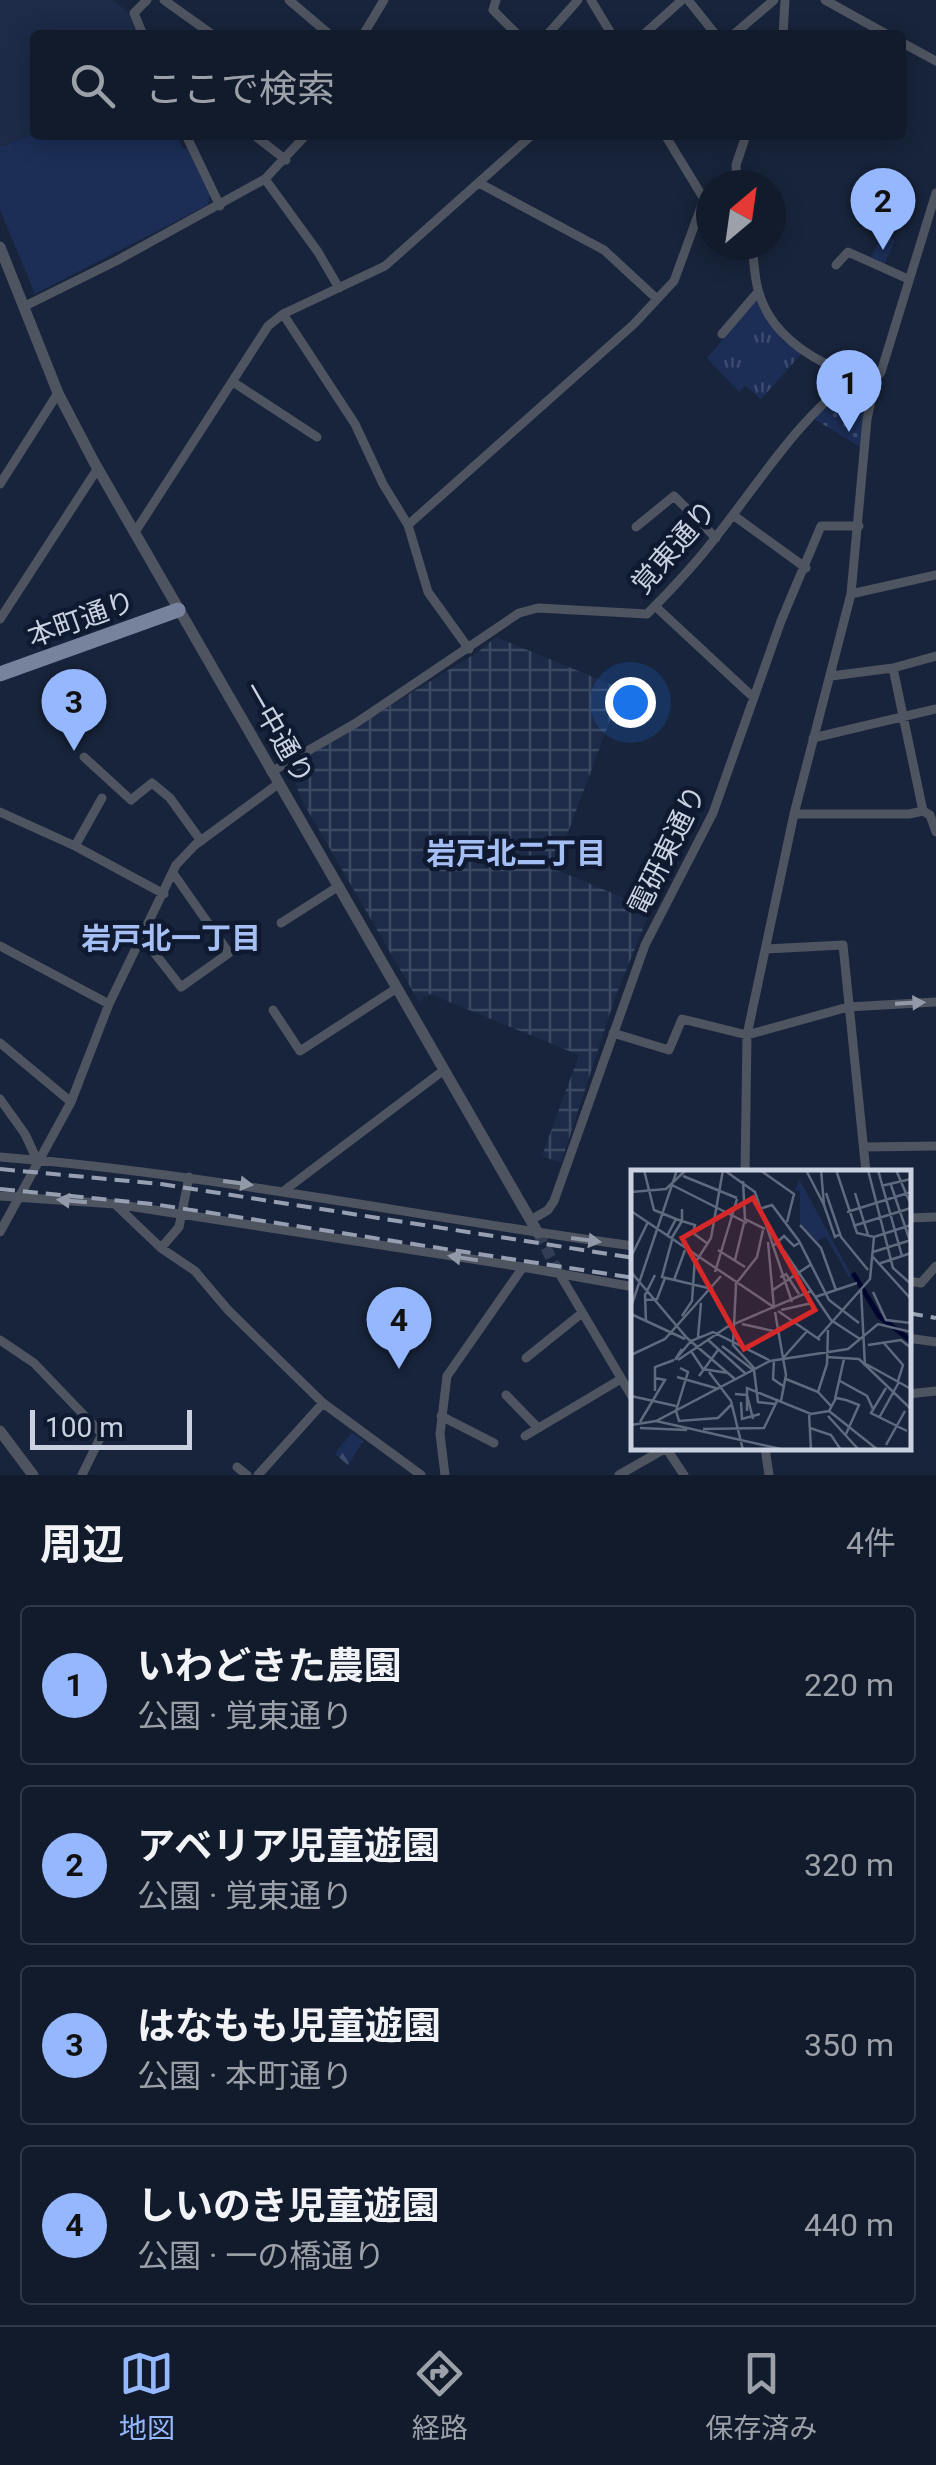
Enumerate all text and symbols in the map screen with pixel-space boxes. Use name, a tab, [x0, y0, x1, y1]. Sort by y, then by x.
search box	[30, 30, 906, 140]
icon: search	[65, 58, 120, 113]
text: ここで検索	[145, 67, 335, 111]
pin: 2	[850, 168, 916, 250]
north arrow	[696, 170, 786, 260]
pin: 1	[816, 350, 882, 432]
street label: 覚東通り	[625, 494, 723, 600]
street label: 本町通り	[23, 584, 139, 654]
pin: 3	[42, 668, 106, 751]
street label: 一中通り	[236, 676, 320, 790]
your location	[605, 677, 656, 728]
street label: 電研東通り	[621, 780, 713, 920]
district label: 岩戸北二丁目	[426, 836, 606, 871]
district label: 岩戸北一丁目	[81, 921, 261, 956]
one-way arrow	[894, 995, 926, 1011]
inset map	[631, 1170, 911, 1450]
one-way arrow	[223, 1176, 254, 1191]
one-way arrow	[56, 1192, 88, 1208]
one-way arrow	[570, 1232, 602, 1248]
one-way arrow	[447, 1249, 478, 1265]
pin: 4	[366, 1286, 432, 1369]
scale bar	[30, 1405, 192, 1450]
text: 100 m	[45, 1411, 124, 1444]
text: 周辺	[40, 1520, 124, 1569]
text: 4件	[846, 1524, 896, 1562]
text: いわどきた農園	[137, 1644, 402, 1688]
text: 1	[65, 1666, 84, 1704]
text: 220 m	[804, 1666, 894, 1704]
text: 公園 · 覚東通り	[137, 1697, 353, 1735]
text: アベリア児童遊園	[137, 1824, 440, 1868]
text: 2	[65, 1846, 84, 1884]
text: 320 m	[804, 1846, 894, 1884]
text: 公園 · 覚東通り	[137, 1877, 353, 1915]
text: はなもも児童遊園	[137, 2004, 441, 2048]
text: 3	[65, 2026, 84, 2064]
text: 350 m	[804, 2026, 894, 2064]
text: 公園 · 本町通り	[137, 2057, 353, 2095]
text: しいのき児童遊園	[137, 2184, 440, 2228]
text: 4	[65, 2206, 84, 2244]
text: 440 m	[804, 2206, 894, 2244]
text: 公園 · 一の橋通り	[137, 2237, 385, 2275]
tab: 地図	[119, 2346, 175, 2446]
tab: 経路	[412, 2346, 468, 2446]
tab: 保存済み	[705, 2346, 817, 2446]

